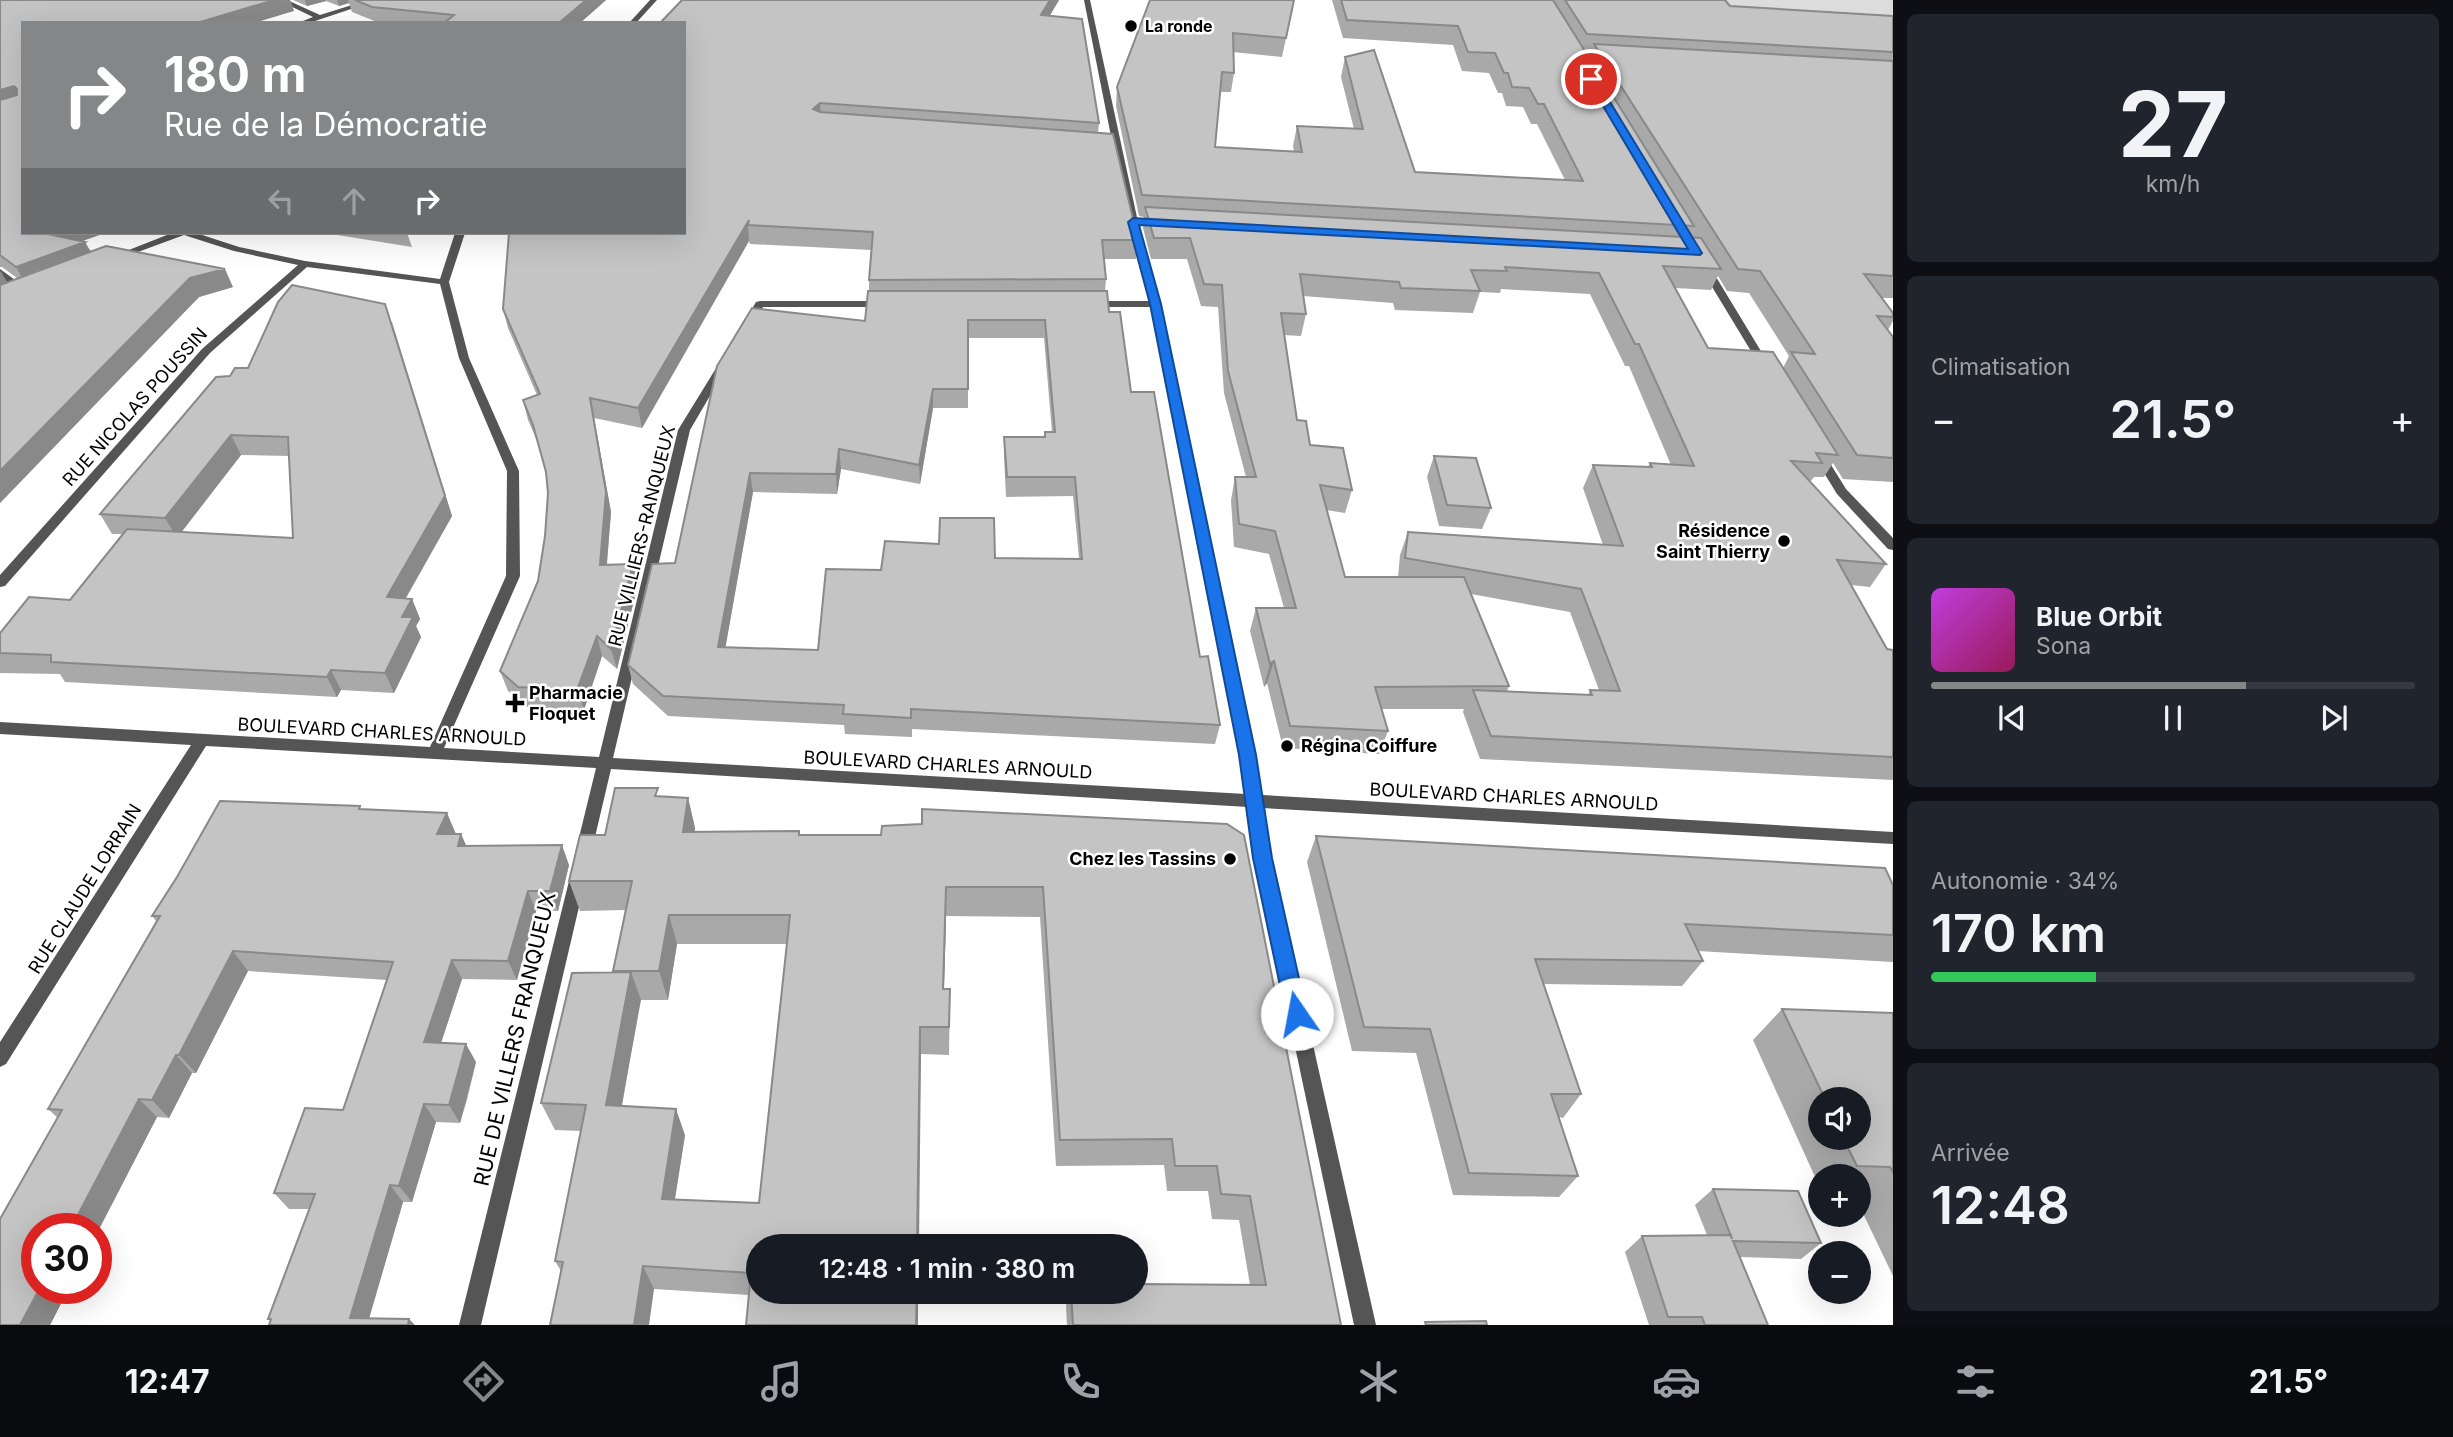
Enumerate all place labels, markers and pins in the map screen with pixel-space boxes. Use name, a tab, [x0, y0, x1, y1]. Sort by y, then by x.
place label: La ronde	[1145, 16, 1213, 36]
marker: La ronde	[1123, 18, 1139, 34]
pin	[1561, 49, 1621, 109]
place label: Résidence Saint Thierry	[1656, 520, 1770, 562]
marker: Résidence Saint Thierry	[1776, 533, 1792, 549]
place label: Pharmacie Floquet	[529, 682, 623, 724]
marker: Pharmacie Floquet	[507, 695, 523, 711]
place label: Régina Coiffure	[1301, 735, 1437, 756]
marker: Régina Coiffure	[1279, 738, 1295, 754]
place label: Chez les Tassins	[1069, 848, 1216, 869]
marker: Chez les Tassins	[1222, 851, 1238, 867]

